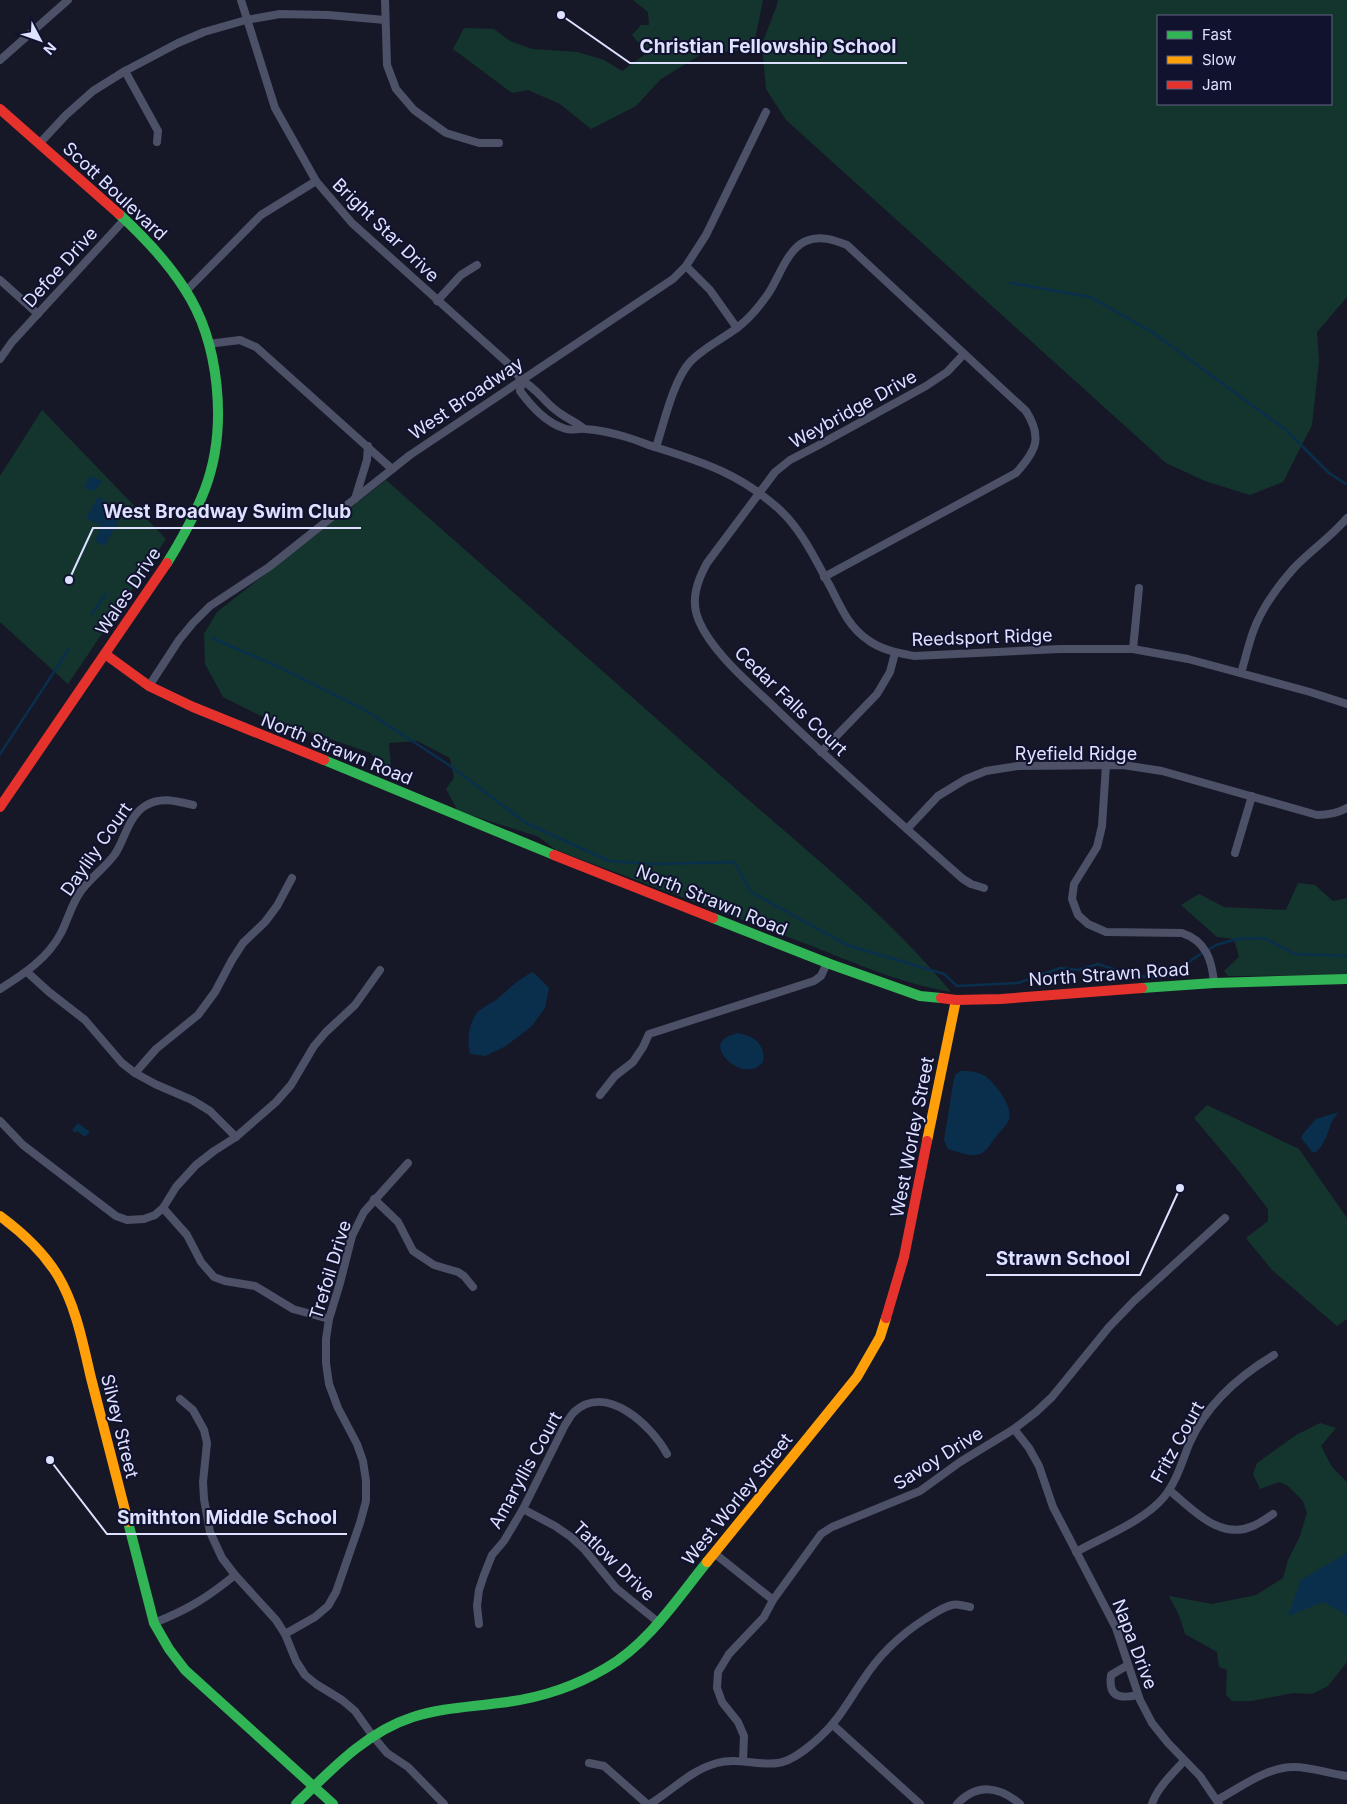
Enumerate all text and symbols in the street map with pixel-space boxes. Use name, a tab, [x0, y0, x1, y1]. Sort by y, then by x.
north arrow	[15, 15, 65, 65]
legend	[1157, 15, 1332, 105]
text: Fast	[1202, 25, 1232, 44]
callout: Christian Fellowship School	[630, 29, 907, 63]
text: Christian Fellowship School	[640, 35, 896, 58]
text: N	[40, 39, 60, 58]
text: Slow	[1202, 50, 1236, 69]
text: Jam	[1202, 75, 1232, 94]
street label: Scott Boulevard	[59, 137, 171, 245]
street label: Bright Star Drive	[328, 174, 444, 286]
street label: Defoe Drive	[19, 223, 101, 311]
street label: West Broadway	[405, 352, 527, 444]
street label: Weybridge Drive	[786, 365, 920, 453]
callout: West Broadway Swim Club	[93, 494, 361, 528]
text: West Broadway Swim Club	[103, 500, 351, 523]
street label: Wales Drive	[91, 543, 165, 639]
street label: Reedsport Ridge	[911, 624, 1053, 650]
street label: Cedar Falls Court	[731, 642, 852, 760]
street label: North Strawn Road	[258, 709, 416, 789]
street label: Ryefield Ridge	[1015, 743, 1137, 764]
street label: Daylily Court	[56, 798, 136, 900]
street label: North Strawn Road	[633, 860, 791, 940]
street label: North Strawn Road	[1028, 958, 1190, 990]
street label: West Worley Street	[886, 1055, 938, 1219]
street label: Trefoil Drive	[305, 1218, 355, 1322]
callout: Strawn School	[986, 1241, 1140, 1275]
text: Strawn School	[996, 1247, 1130, 1270]
street label: Silvey Street	[97, 1372, 143, 1480]
street label: Fritz Court	[1146, 1397, 1208, 1486]
street label: Amaryllis Court	[484, 1408, 566, 1532]
street label: Savoy Drive	[889, 1422, 987, 1494]
street label: West Worley Street	[678, 1429, 796, 1569]
callout: Smithton Middle School	[107, 1500, 347, 1534]
text: Smithton Middle School	[117, 1506, 337, 1529]
street label: Tatlow Drive	[569, 1517, 659, 1605]
street label: Napa Drive	[1108, 1596, 1162, 1692]

